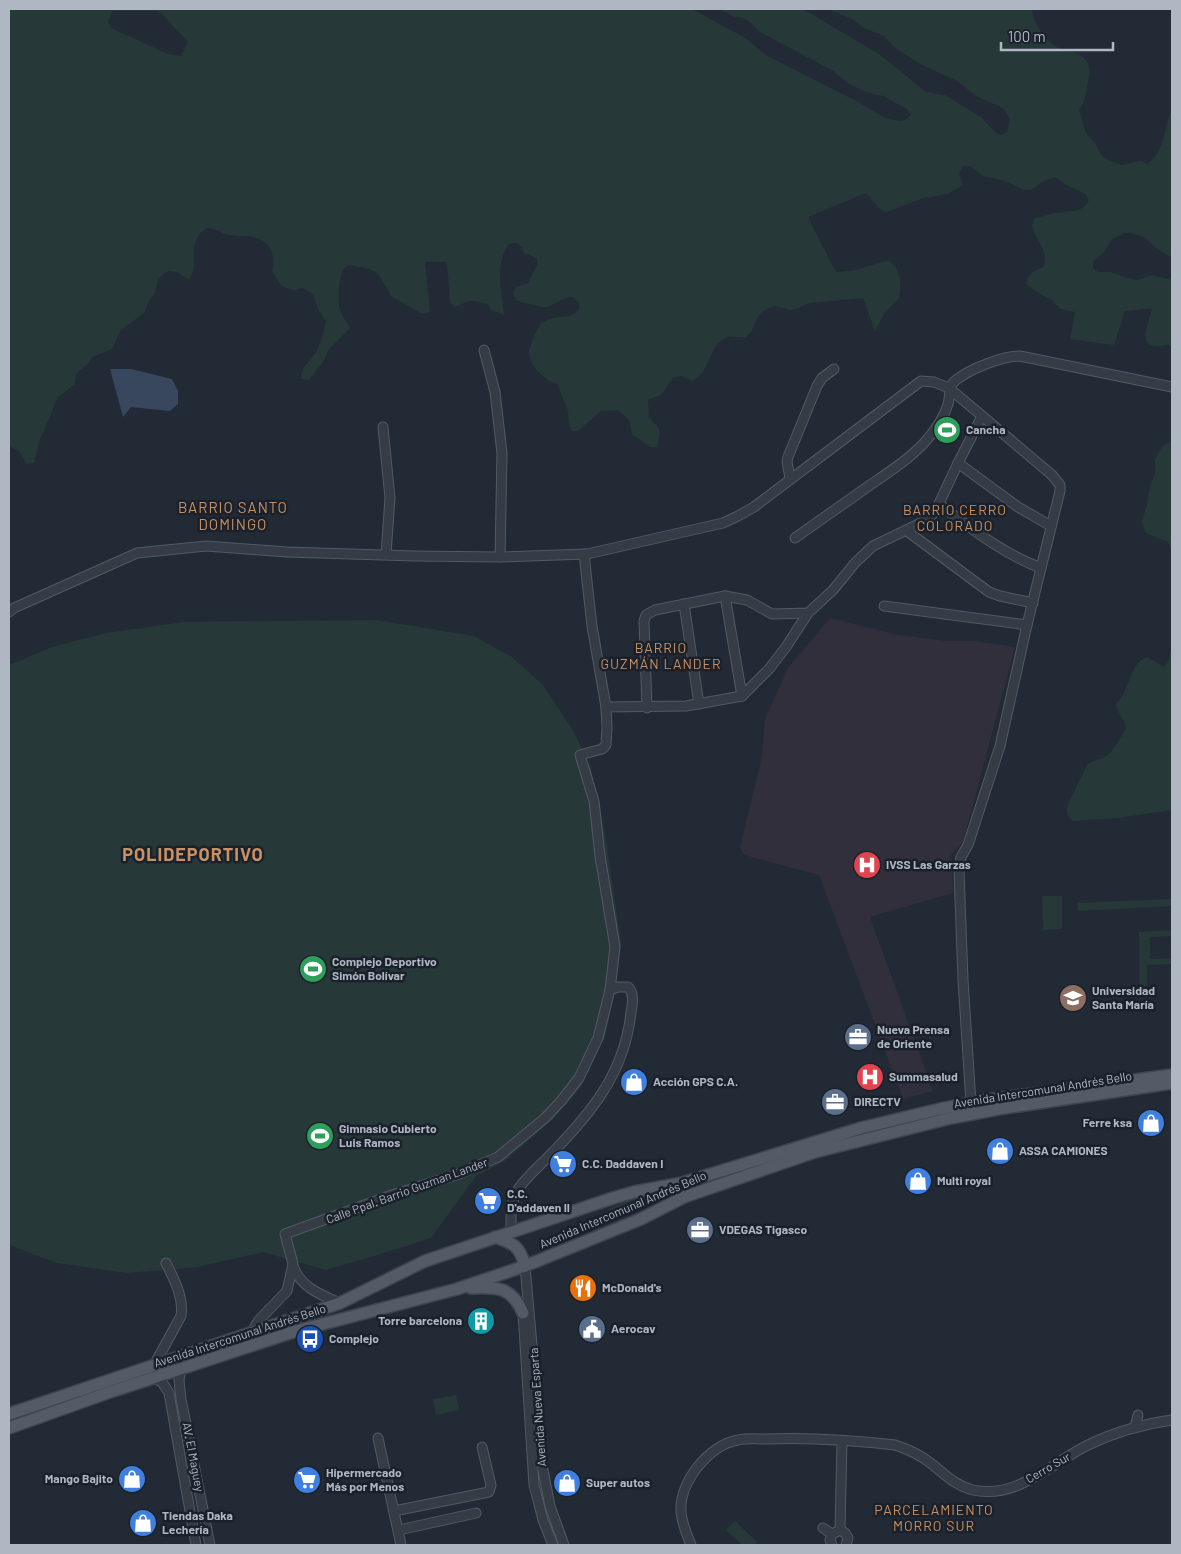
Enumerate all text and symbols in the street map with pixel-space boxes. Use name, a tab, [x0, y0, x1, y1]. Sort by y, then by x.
scale bar	[1001, 20, 1114, 52]
text: 100 m	[1008, 27, 1046, 45]
sports icon: Cancha	[932, 415, 962, 445]
place label: Cancha	[966, 422, 1005, 436]
district label: BARRIO SANTO DOMINGO	[178, 498, 288, 533]
district label: BARRIO CERRO COLORADO	[903, 501, 1007, 534]
district label: BARRIO GUZMÁN LANDER	[600, 639, 722, 672]
district label: POLIDEPORTIVO	[122, 843, 264, 865]
hospital icon: IVSS Las Garzas	[852, 850, 882, 880]
place label: IVSS Las Garzas	[886, 857, 971, 871]
sports icon: Complejo Deportivo Simón Bolívar	[298, 954, 328, 984]
place label: Complejo Deportivo Simón Bolívar	[332, 954, 437, 982]
school or university icon: Universidad Santa María	[1058, 983, 1088, 1013]
place label: Universidad Santa María	[1092, 983, 1155, 1011]
office icon: Nueva Prensa de Oriente	[843, 1022, 873, 1052]
place label: Nueva Prensa de Oriente	[877, 1022, 949, 1050]
hospital icon: Summasalud	[855, 1062, 885, 1092]
shop icon: Acción GPS C.A.	[619, 1067, 649, 1097]
street label: Avenida Intercomunal Andrés Bello	[953, 1068, 1133, 1110]
place label: Summasalud	[889, 1069, 958, 1083]
place label: Acción GPS C.A.	[653, 1074, 738, 1088]
office icon: DIRECTV	[820, 1087, 850, 1117]
place label: DIRECTV	[854, 1094, 901, 1108]
shop icon: Ferre ksa	[1136, 1108, 1166, 1138]
place label: Ferre ksa	[1083, 1115, 1132, 1129]
sports icon: Gimnasio Cubierto Luis Ramos	[305, 1121, 335, 1151]
place label: Gimnasio Cubierto Luis Ramos	[339, 1121, 437, 1149]
shop icon: ASSA CAMIONES	[985, 1136, 1015, 1166]
place label: ASSA CAMIONES	[1019, 1143, 1108, 1157]
supermarket icon: C.C. Daddaven I	[548, 1149, 578, 1179]
street label: Calle Ppal. Barrio Guzman Lander	[324, 1154, 490, 1226]
place label: C.C. Daddaven I	[582, 1156, 663, 1170]
shop icon: Multi royal	[903, 1166, 933, 1196]
street label: Avenida Intercomunal Andrés Bello	[537, 1168, 708, 1251]
place label: Multi royal	[937, 1173, 991, 1187]
supermarket icon: C.C. D'addaven II	[473, 1186, 503, 1216]
place label: C.C. D'addaven II	[507, 1186, 570, 1214]
office icon: VDEGAS Tigasco	[685, 1215, 715, 1245]
place label: VDEGAS Tigasco	[719, 1222, 807, 1236]
restaurant icon: McDonald's	[568, 1273, 598, 1303]
place label: McDonald's	[602, 1280, 662, 1294]
street label: Avenida Intercomunal Andrés Bello	[152, 1301, 327, 1369]
building icon: Torre barcelona	[466, 1306, 496, 1336]
place label: Torre barcelona	[378, 1313, 462, 1327]
public building icon: Aerocav	[577, 1314, 607, 1344]
place label: Aerocav	[611, 1321, 655, 1335]
bus stop icon: Complejo	[295, 1324, 325, 1354]
place label: Complejo	[329, 1331, 379, 1345]
street label: Avenida Nueva Esparta	[526, 1347, 548, 1467]
street label: AV. El Maguey	[180, 1421, 208, 1493]
street label: Cerro Sur	[1023, 1448, 1073, 1485]
shop icon: Mango Bajito	[117, 1464, 147, 1494]
supermarket icon: Hipermercado Más por Menos	[292, 1465, 322, 1495]
place label: Hipermercado Más por Menos	[326, 1465, 404, 1493]
shop icon: Super autos	[552, 1468, 582, 1498]
place label: Mango Bajito	[45, 1471, 113, 1485]
place label: Super autos	[586, 1475, 650, 1489]
district label: PARCELAMIENTO MORRO SUR	[874, 1501, 994, 1534]
shop icon: Tiendas Daka Lechería	[128, 1508, 158, 1538]
place label: Tiendas Daka Lechería	[162, 1508, 233, 1536]

